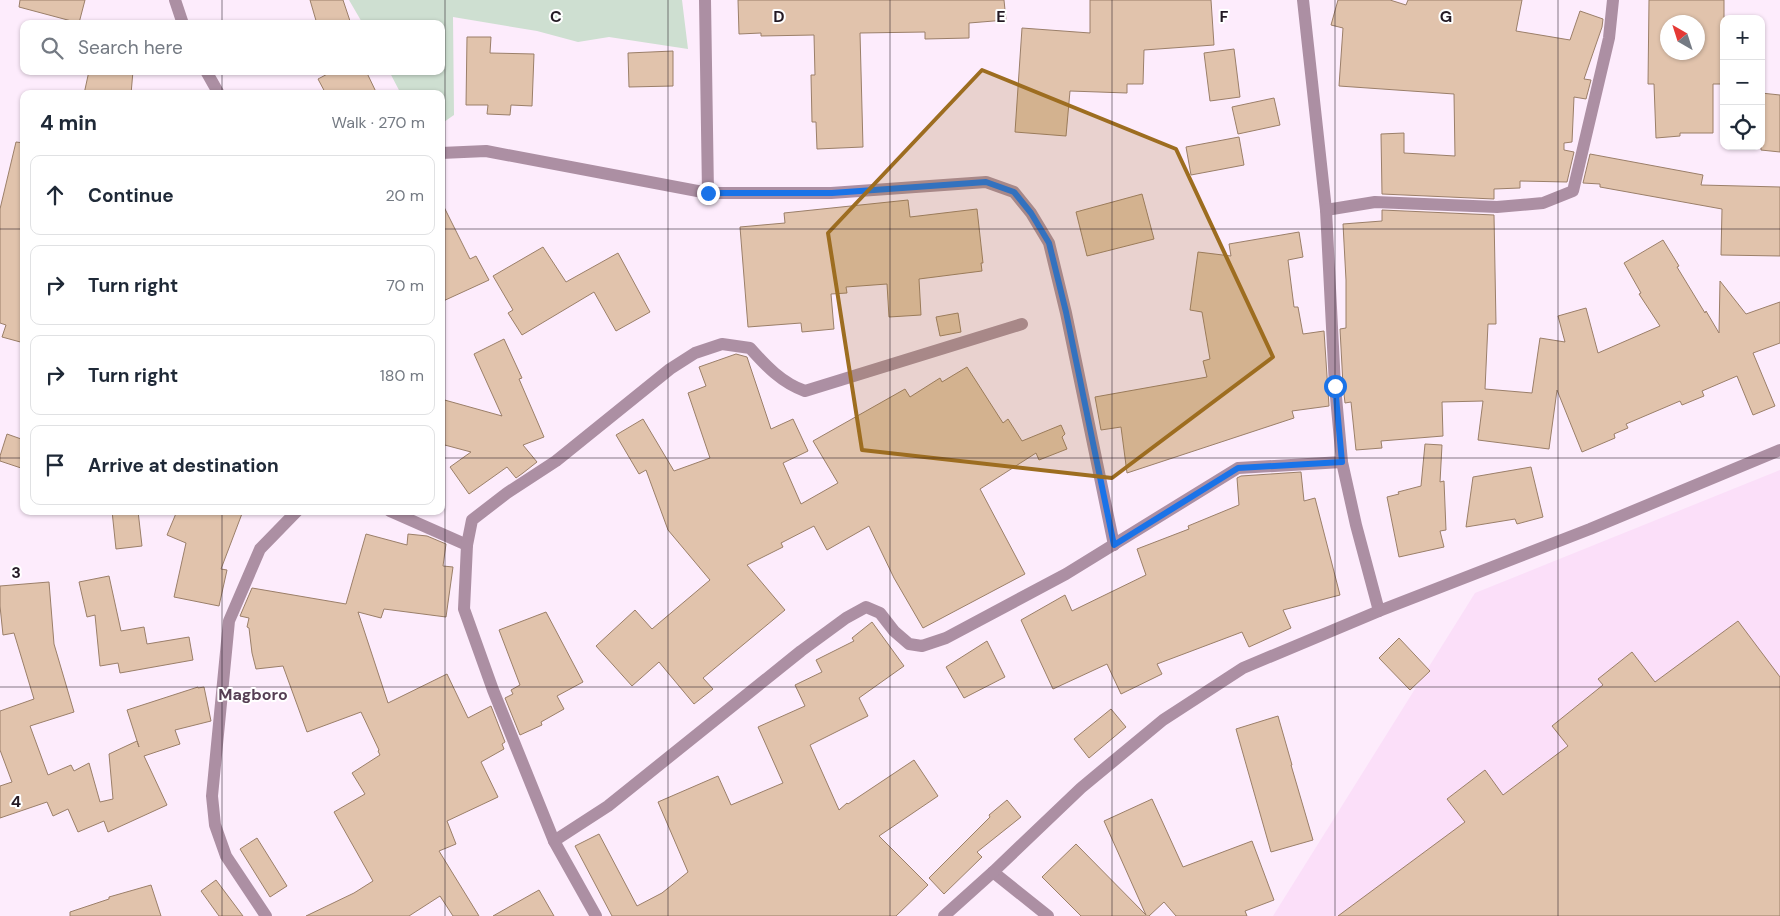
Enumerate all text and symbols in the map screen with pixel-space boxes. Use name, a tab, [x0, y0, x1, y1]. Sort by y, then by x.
text: C	[550, 6, 562, 27]
text: D	[773, 6, 785, 27]
text: E	[996, 6, 1006, 27]
text: F	[1220, 6, 1229, 27]
text: G	[1440, 6, 1452, 27]
north arrow	[1660, 15, 1705, 60]
map controls	[1720, 15, 1765, 150]
button: +	[1720, 15, 1765, 60]
search box	[20, 20, 445, 75]
icon: search	[38, 34, 66, 62]
text: Search here	[78, 35, 183, 60]
button: −	[1720, 60, 1765, 105]
button: locate	[1720, 105, 1765, 150]
text: 4 min	[40, 109, 97, 137]
text: Walk · 270 m	[332, 112, 425, 133]
icon: ahead	[41, 181, 69, 209]
route end	[697, 182, 720, 205]
text: Continue	[88, 183, 174, 208]
text: 20 m	[385, 185, 424, 206]
icon: right	[41, 271, 69, 299]
text: Turn right	[88, 273, 178, 298]
text: 70 m	[386, 275, 424, 296]
icon: right	[41, 361, 69, 389]
text: Turn right	[88, 363, 178, 388]
text: 180 m	[380, 365, 424, 386]
route start	[1324, 375, 1347, 398]
icon: arrive	[41, 451, 69, 479]
text: Arrive at destination	[88, 453, 279, 478]
text: 3	[11, 562, 21, 583]
district label: Magboro	[218, 684, 288, 705]
text: 4	[11, 791, 21, 812]

